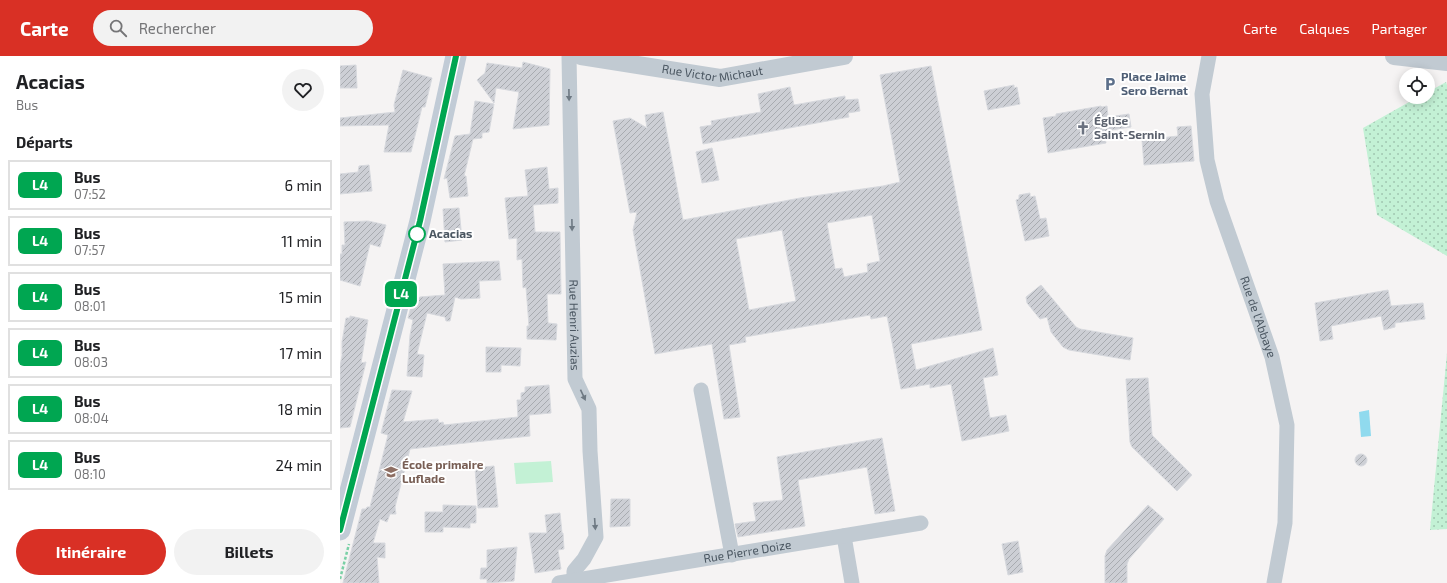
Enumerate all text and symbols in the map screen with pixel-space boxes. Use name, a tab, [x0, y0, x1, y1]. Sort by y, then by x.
search box	[93, 10, 373, 46]
text: Carte	[20, 17, 69, 40]
icon: search	[107, 17, 129, 39]
text: Rechercher	[139, 19, 216, 37]
text: Carte	[1243, 20, 1277, 37]
text: Calques	[1299, 20, 1350, 37]
text: Partager	[1372, 20, 1427, 37]
street label: Rue Victor Michaut	[661, 61, 764, 84]
map controls	[1399, 68, 1435, 104]
button: locate	[1399, 68, 1435, 104]
button: heart	[282, 69, 324, 111]
place label: Place Jaime Sero Bernat	[1121, 69, 1188, 97]
text: Acacias	[16, 70, 85, 93]
parking icon: Place Jaime Sero Bernat	[1102, 76, 1118, 92]
one-way arrow	[566, 89, 573, 101]
text: Bus	[16, 97, 38, 113]
place label: Église Saint-Sernin	[1094, 113, 1165, 141]
church icon: Église Saint-Sernin	[1075, 120, 1091, 136]
text: Départs	[16, 133, 73, 151]
text: Bus	[74, 168, 100, 186]
text: L4	[32, 176, 48, 193]
text: 6 min	[284, 176, 322, 194]
text: 07:52	[74, 186, 106, 202]
one-way arrow	[569, 219, 575, 232]
text: Bus	[74, 224, 100, 242]
marker: Acacias	[408, 225, 426, 243]
place label: Acacias	[429, 226, 472, 240]
text: L4	[32, 232, 48, 249]
text: 11 min	[281, 232, 322, 250]
text: 07:57	[74, 242, 105, 258]
street label: Rue de l'Abbaye	[1238, 274, 1280, 359]
street label: Rue Henri Auzias	[567, 279, 583, 371]
text: Bus	[74, 280, 100, 298]
line badge: L4	[383, 281, 419, 307]
text: L4	[393, 285, 409, 302]
text: L4	[32, 288, 48, 305]
text: 15 min	[279, 288, 322, 306]
text: 08:01	[74, 298, 106, 314]
text: Bus	[74, 336, 100, 354]
text: L4	[32, 344, 48, 361]
text: 17 min	[279, 344, 322, 362]
text: 08:03	[74, 354, 108, 370]
one-way arrow	[580, 390, 586, 401]
text: Bus	[74, 392, 100, 410]
text: L4	[32, 400, 48, 417]
text: 18 min	[278, 400, 322, 418]
text: 08:04	[74, 410, 109, 426]
text: Bus	[74, 448, 100, 466]
text: L4	[32, 456, 48, 473]
text: 24 min	[275, 456, 322, 474]
place label: École primaire Luflade	[402, 457, 484, 485]
school or university icon: École primaire Luflade	[383, 464, 399, 480]
text: 08:10	[74, 466, 106, 482]
one-way arrow	[592, 518, 599, 530]
button: Itinéraire	[16, 529, 166, 575]
button: Billets	[174, 529, 324, 575]
street label: Rue Pierre Doize	[702, 537, 792, 565]

